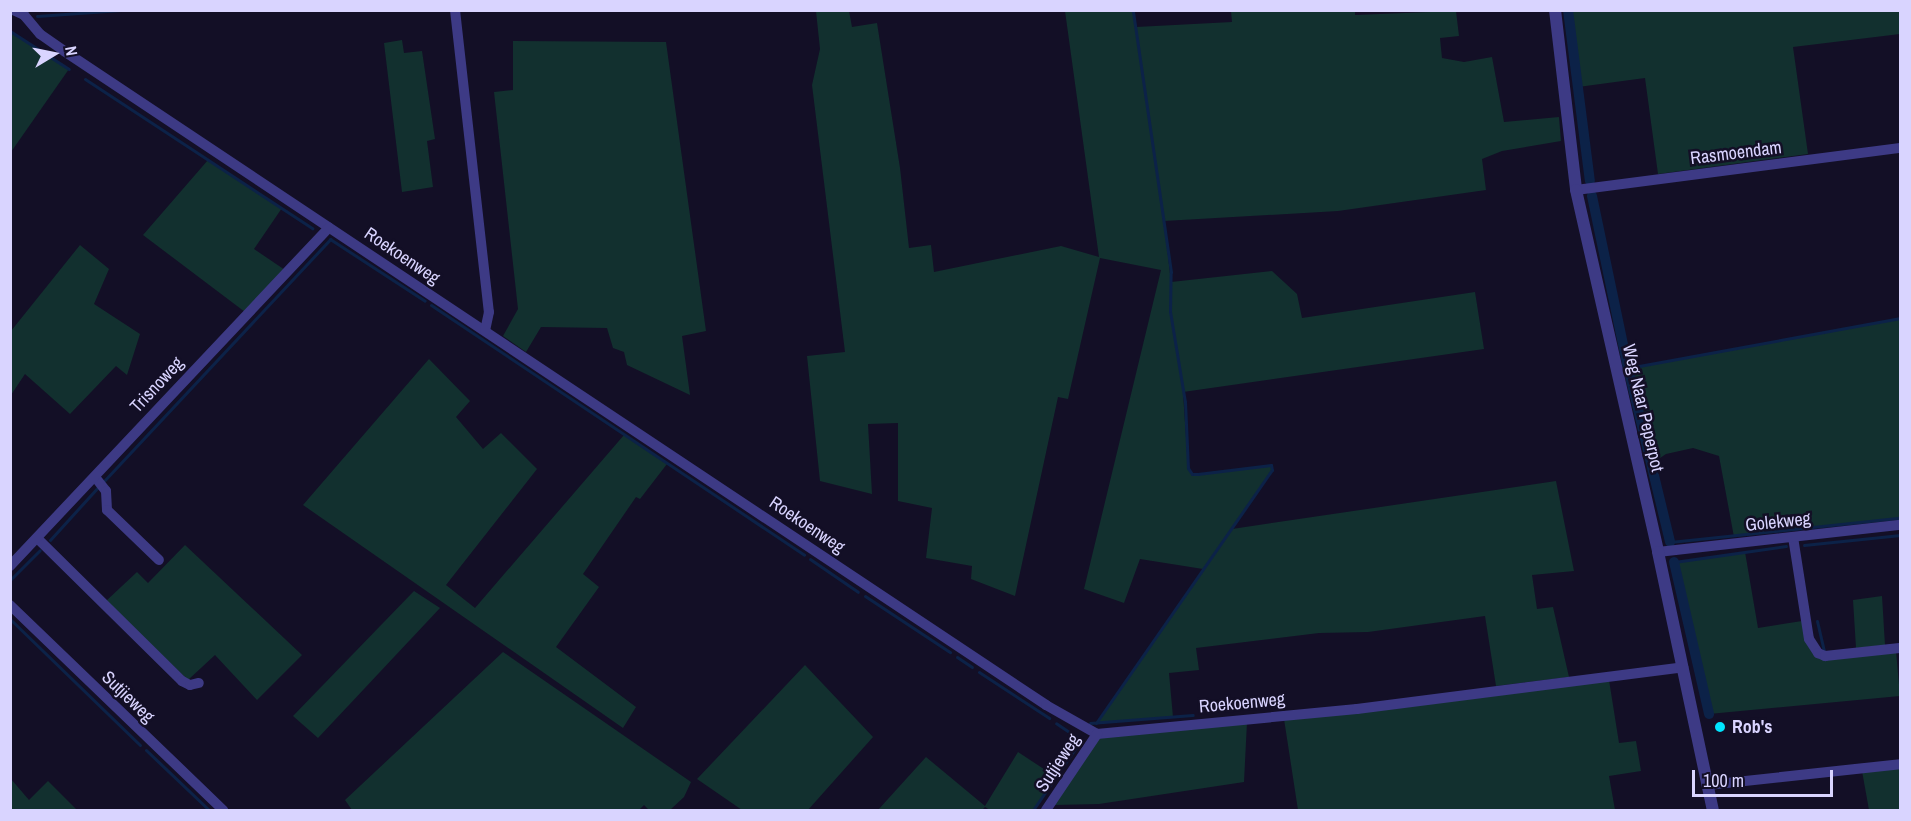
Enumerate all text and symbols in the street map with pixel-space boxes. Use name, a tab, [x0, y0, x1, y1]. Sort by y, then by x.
north arrow	[24, 24, 84, 84]
text: N	[60, 44, 83, 57]
street label: Rasmoendam	[1689, 137, 1783, 169]
street label: Roekoenweg	[360, 223, 444, 289]
street label: Weg Naar Peperpot	[1618, 342, 1668, 474]
street label: Trisnoweg	[126, 353, 188, 417]
street label: Roekoenweg	[765, 492, 849, 558]
street label: Golekweg	[1744, 508, 1812, 536]
street label: Sutjieweg	[97, 667, 159, 727]
street label: Roekoenweg	[1198, 688, 1286, 718]
place label: Rob's	[1732, 716, 1772, 738]
marker: Rob's	[1713, 720, 1727, 734]
street label: Sutjieweg	[1031, 730, 1085, 796]
scale bar	[1695, 758, 1836, 796]
text: 100 m	[1703, 768, 1744, 793]

